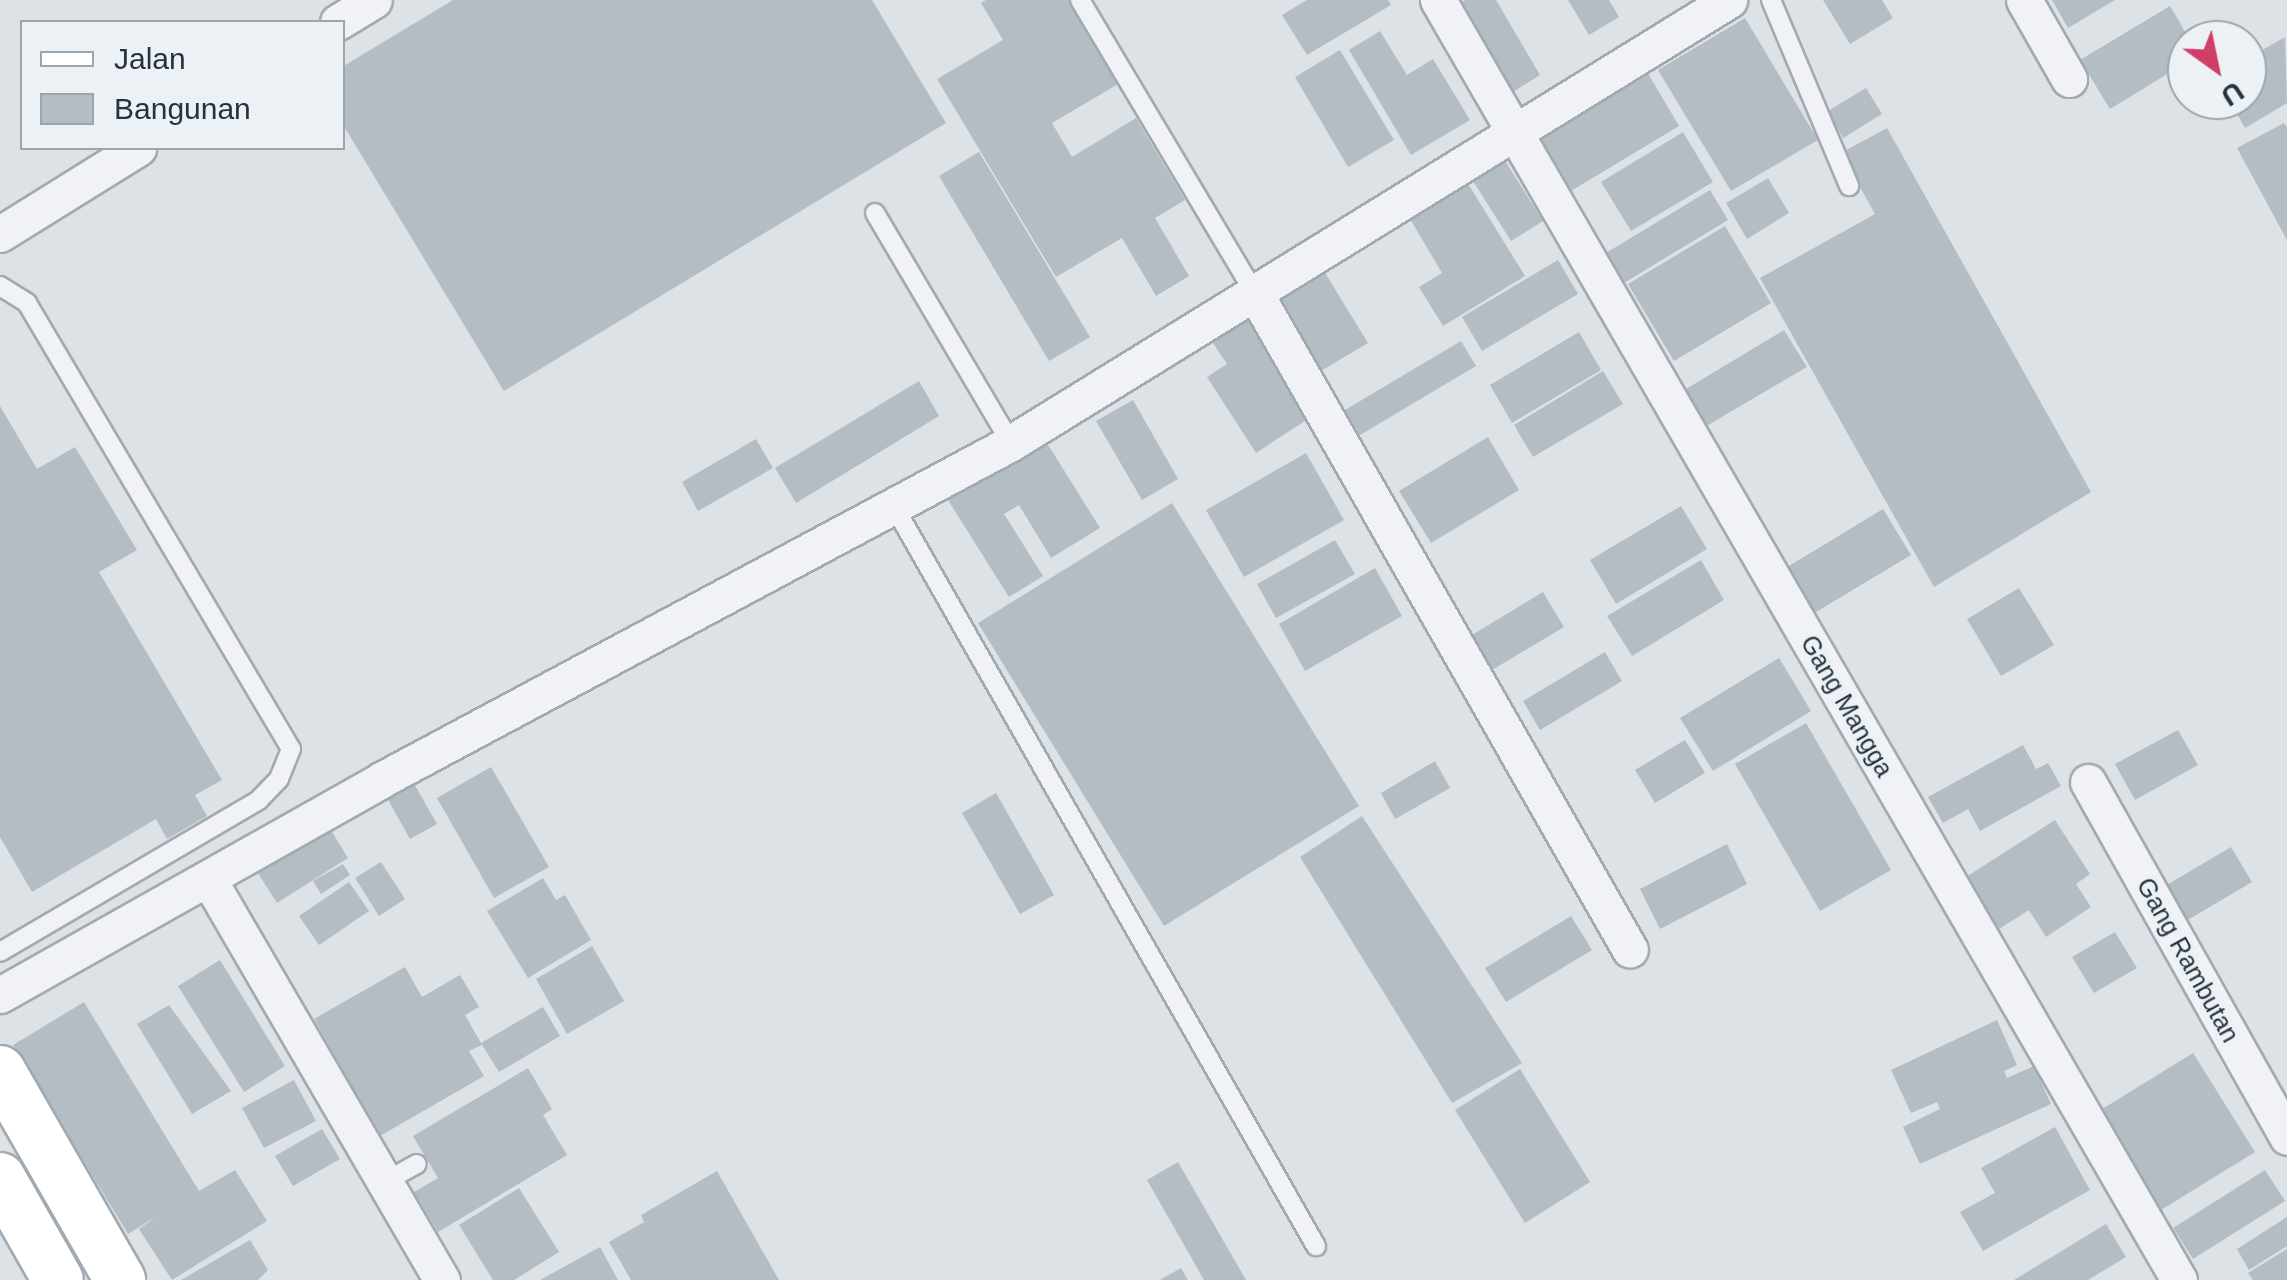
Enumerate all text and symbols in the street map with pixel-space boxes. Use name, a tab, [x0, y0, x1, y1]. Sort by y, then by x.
legend	[20, 20, 345, 150]
north arrow	[2167, 20, 2267, 120]
text: Jalan	[114, 42, 186, 75]
text: U	[2216, 75, 2249, 112]
text: Bangunan	[114, 92, 251, 125]
street label: Gang Mangga	[1794, 630, 1900, 782]
street label: Gang Rambutan	[2130, 873, 2246, 1047]

